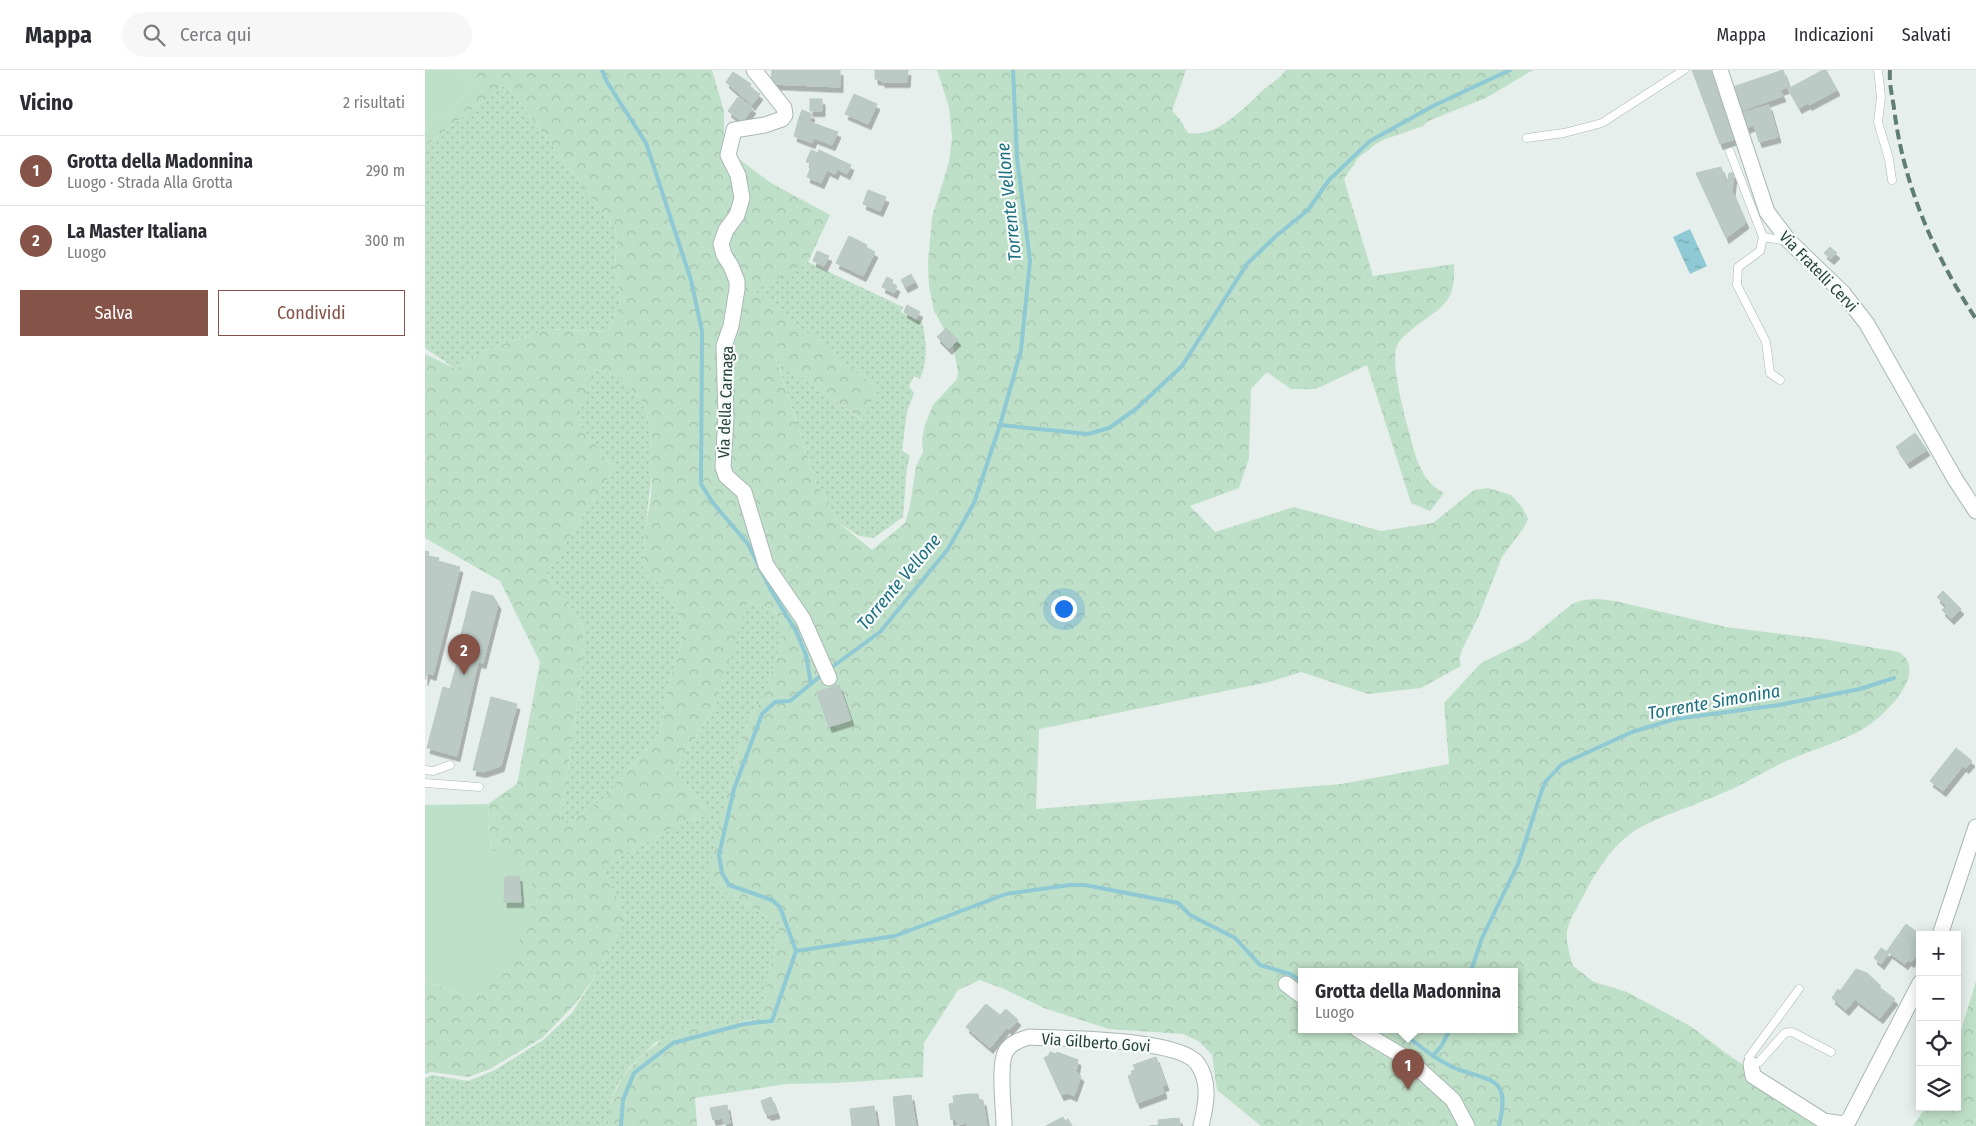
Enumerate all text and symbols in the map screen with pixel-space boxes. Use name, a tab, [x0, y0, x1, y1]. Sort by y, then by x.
search box	[122, 12, 472, 57]
text: Mappa	[25, 21, 92, 49]
icon: search	[140, 21, 168, 49]
text: Cerca qui	[180, 23, 251, 46]
text: Mappa	[1717, 24, 1766, 46]
text: Indicazioni	[1794, 24, 1874, 46]
text: Salvati	[1902, 24, 1951, 46]
text: Vicino	[20, 90, 73, 116]
text: 2 risultati	[343, 93, 405, 112]
water label: Torrente Vellone	[992, 141, 1026, 262]
text: Grotta della Madonnina	[67, 150, 253, 173]
text: 1	[33, 161, 39, 180]
text: 290 m	[366, 161, 405, 180]
text: Luogo · Strada Alla Grotta	[67, 173, 233, 192]
text: La Master Italiana	[67, 220, 207, 243]
street label: Via Fratelli Cervi	[1775, 227, 1862, 316]
text: 2	[32, 231, 40, 250]
text: 300 m	[365, 231, 405, 250]
text: Luogo	[67, 243, 106, 262]
button: Salva	[20, 290, 208, 336]
button: Condividi	[218, 290, 405, 336]
street label: Via della Carnaga	[714, 345, 737, 459]
water label: Torrente Vellone	[852, 529, 946, 635]
your location	[1051, 596, 1077, 622]
pin: 2	[448, 634, 480, 675]
water label: Torrente Simonina	[1646, 680, 1782, 724]
map controls	[1916, 931, 1961, 1111]
button: +	[1916, 931, 1961, 976]
popup	[1298, 968, 1518, 1033]
button: −	[1916, 976, 1961, 1021]
text: Grotta della Madonnina	[1315, 980, 1501, 1003]
text: Luogo	[1315, 1003, 1354, 1022]
button: locate	[1916, 1021, 1961, 1066]
street label: Via Gilberto Govi	[1041, 1029, 1151, 1056]
pin: 1	[1392, 1049, 1424, 1090]
button: layers	[1916, 1066, 1961, 1111]

